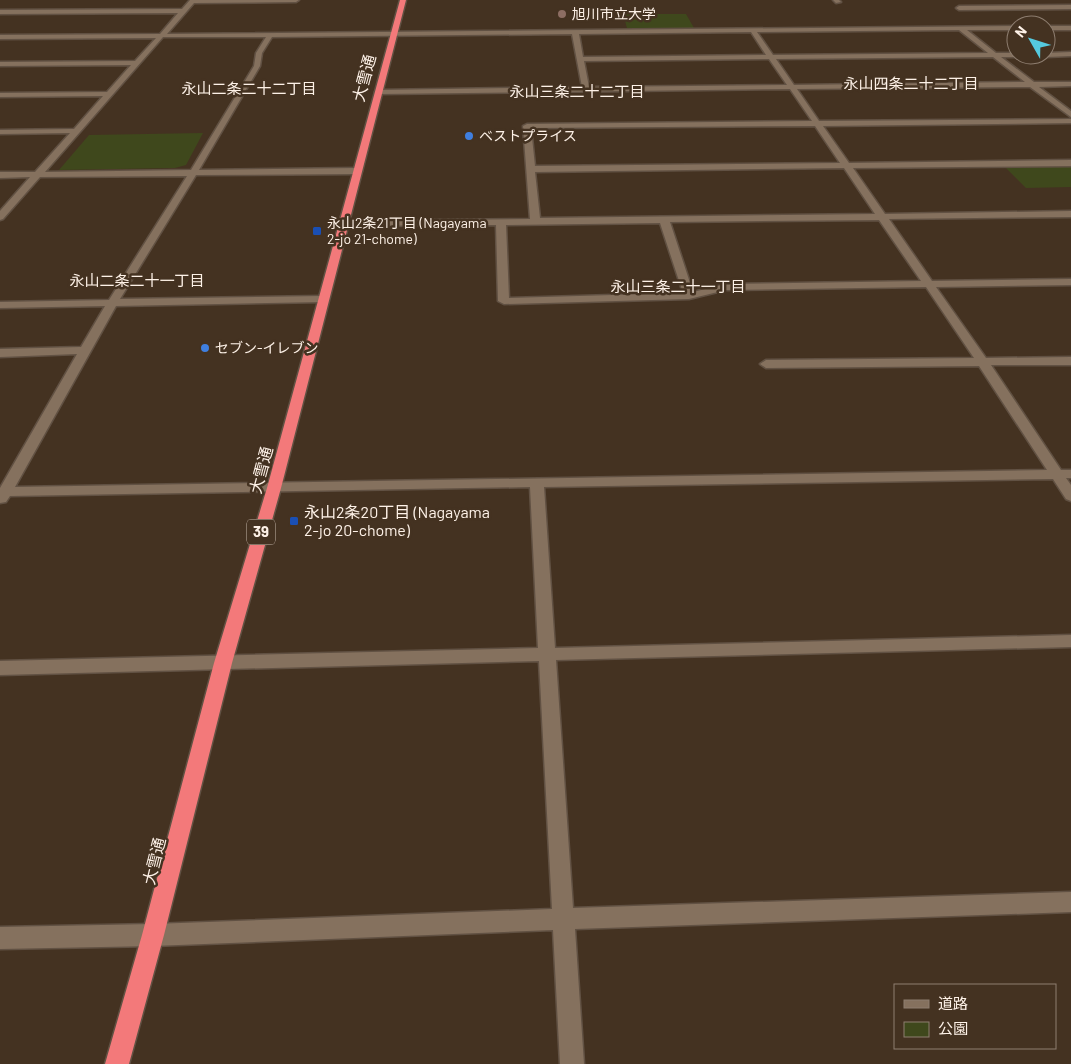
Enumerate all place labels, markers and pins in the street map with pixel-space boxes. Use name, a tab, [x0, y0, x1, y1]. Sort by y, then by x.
place label: 旭川市立大学	[572, 5, 656, 22]
marker: 旭川市立大学	[556, 8, 568, 20]
place label: ベストプライス	[479, 127, 577, 144]
marker: ベストプライス	[463, 130, 475, 142]
place label: 永山2条21丁目 (Nagayama 2-jo 21-chome)	[327, 214, 487, 247]
marker: 永山2条21丁目 (Nagayama 2-jo 21-chome)	[311, 225, 323, 237]
place label: セブン-イレブン	[215, 339, 319, 356]
marker: セブン-イレブン	[199, 342, 211, 354]
place label: 永山2条20丁目 (Nagayama 2-jo 20-chome)	[304, 502, 490, 539]
marker: 永山2条20丁目 (Nagayama 2-jo 20-chome)	[288, 515, 300, 527]

